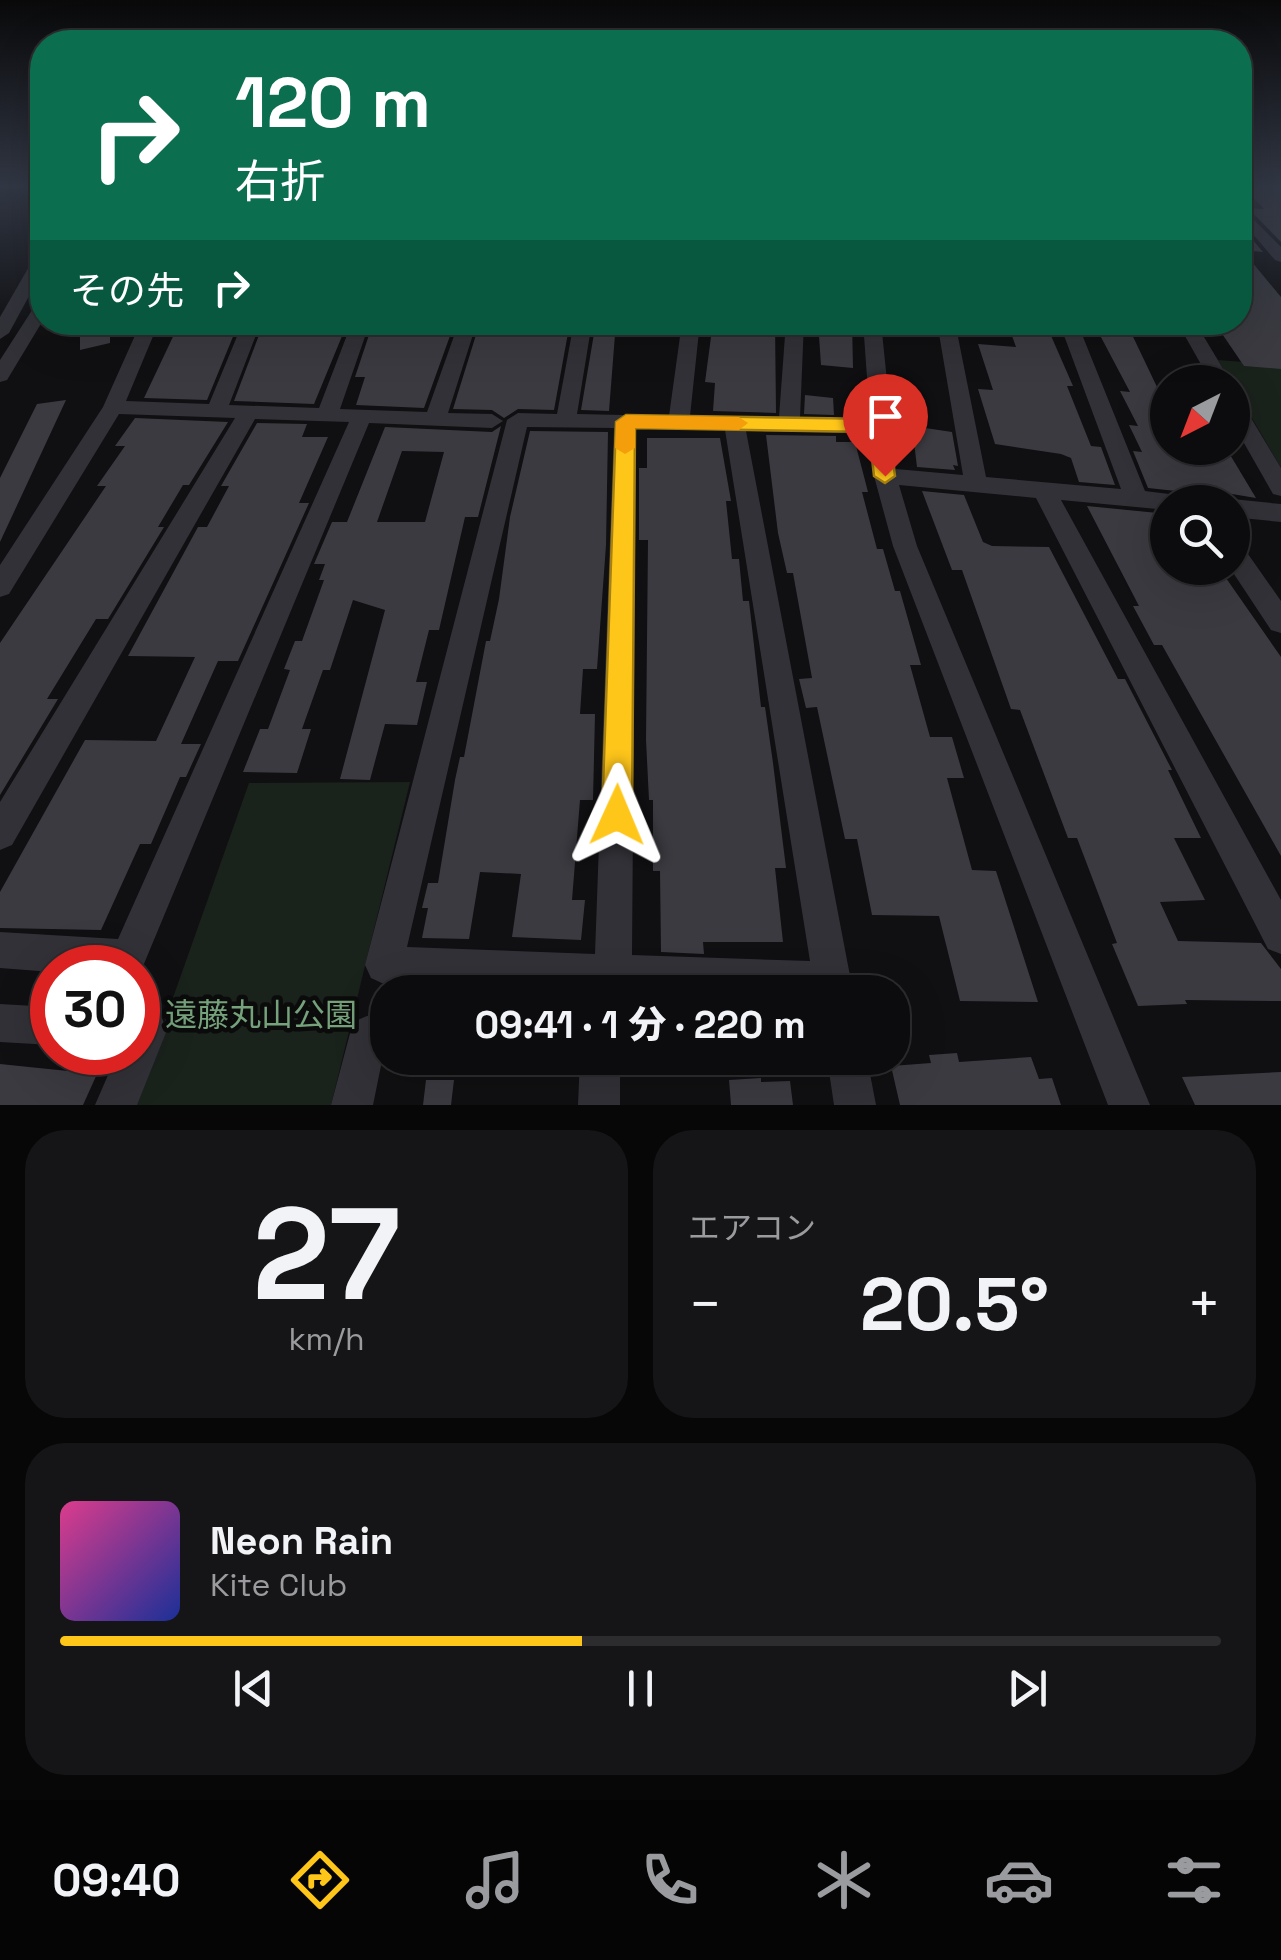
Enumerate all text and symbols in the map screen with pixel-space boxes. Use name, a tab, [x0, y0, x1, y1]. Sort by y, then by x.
text: 120 m	[235, 58, 431, 147]
icon: right	[70, 70, 200, 200]
text: 右折	[235, 153, 325, 210]
icon: right	[204, 260, 259, 315]
text: その先	[70, 267, 184, 315]
north arrow	[1150, 365, 1250, 465]
map controls	[1150, 365, 1250, 585]
pin	[843, 374, 928, 477]
icon: arrive	[858, 389, 913, 444]
button: search	[1150, 485, 1250, 585]
position arrow	[565, 763, 669, 867]
speed limit sign: 30	[30, 945, 160, 1075]
park label: 遠藤丸山公園	[165, 995, 357, 1035]
text: 09:41 · 1 分 · 220 m	[474, 1001, 806, 1049]
text: 27	[253, 1171, 400, 1337]
text: エアコン	[688, 1208, 816, 1248]
text: 20.5°	[860, 1256, 1049, 1352]
text: −	[688, 1269, 722, 1339]
text: +	[1187, 1269, 1221, 1339]
text: km/h	[288, 1319, 365, 1359]
text: Neon Rain	[210, 1517, 393, 1565]
text: Kite Club	[210, 1565, 347, 1605]
icon: previous	[226, 1661, 281, 1716]
icon: pause	[613, 1661, 668, 1716]
icon: next	[1000, 1661, 1055, 1716]
icon: directions	[285, 1845, 355, 1915]
icon: music	[460, 1845, 530, 1915]
icon: phone	[635, 1845, 705, 1915]
icon: climate	[809, 1845, 879, 1915]
icon: car	[984, 1845, 1054, 1915]
icon: filters	[1159, 1845, 1229, 1915]
text: 09:40	[52, 1852, 181, 1909]

